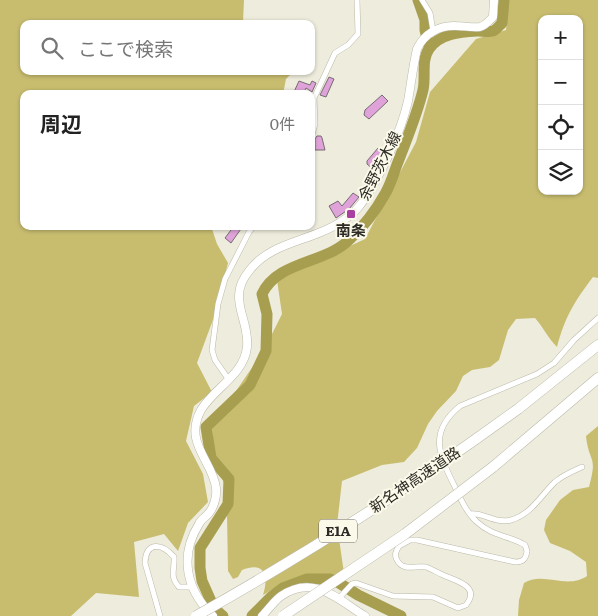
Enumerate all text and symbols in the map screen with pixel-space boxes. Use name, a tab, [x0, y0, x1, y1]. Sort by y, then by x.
map controls	[538, 15, 583, 195]
button: +	[538, 15, 583, 60]
search box	[20, 20, 315, 75]
icon: search	[38, 34, 66, 62]
text: ここで検索	[78, 34, 173, 62]
button: −	[538, 60, 583, 105]
button: locate	[538, 105, 583, 150]
text: 周辺	[40, 107, 82, 138]
text: 0件	[270, 111, 295, 135]
street label: 余野茨木線	[351, 127, 406, 204]
button: layers	[538, 150, 583, 195]
marker: 南条	[345, 208, 357, 220]
place label: 南条	[336, 218, 366, 241]
street label: 新名神高速道路	[364, 440, 464, 518]
road number: E1A	[319, 520, 357, 542]

